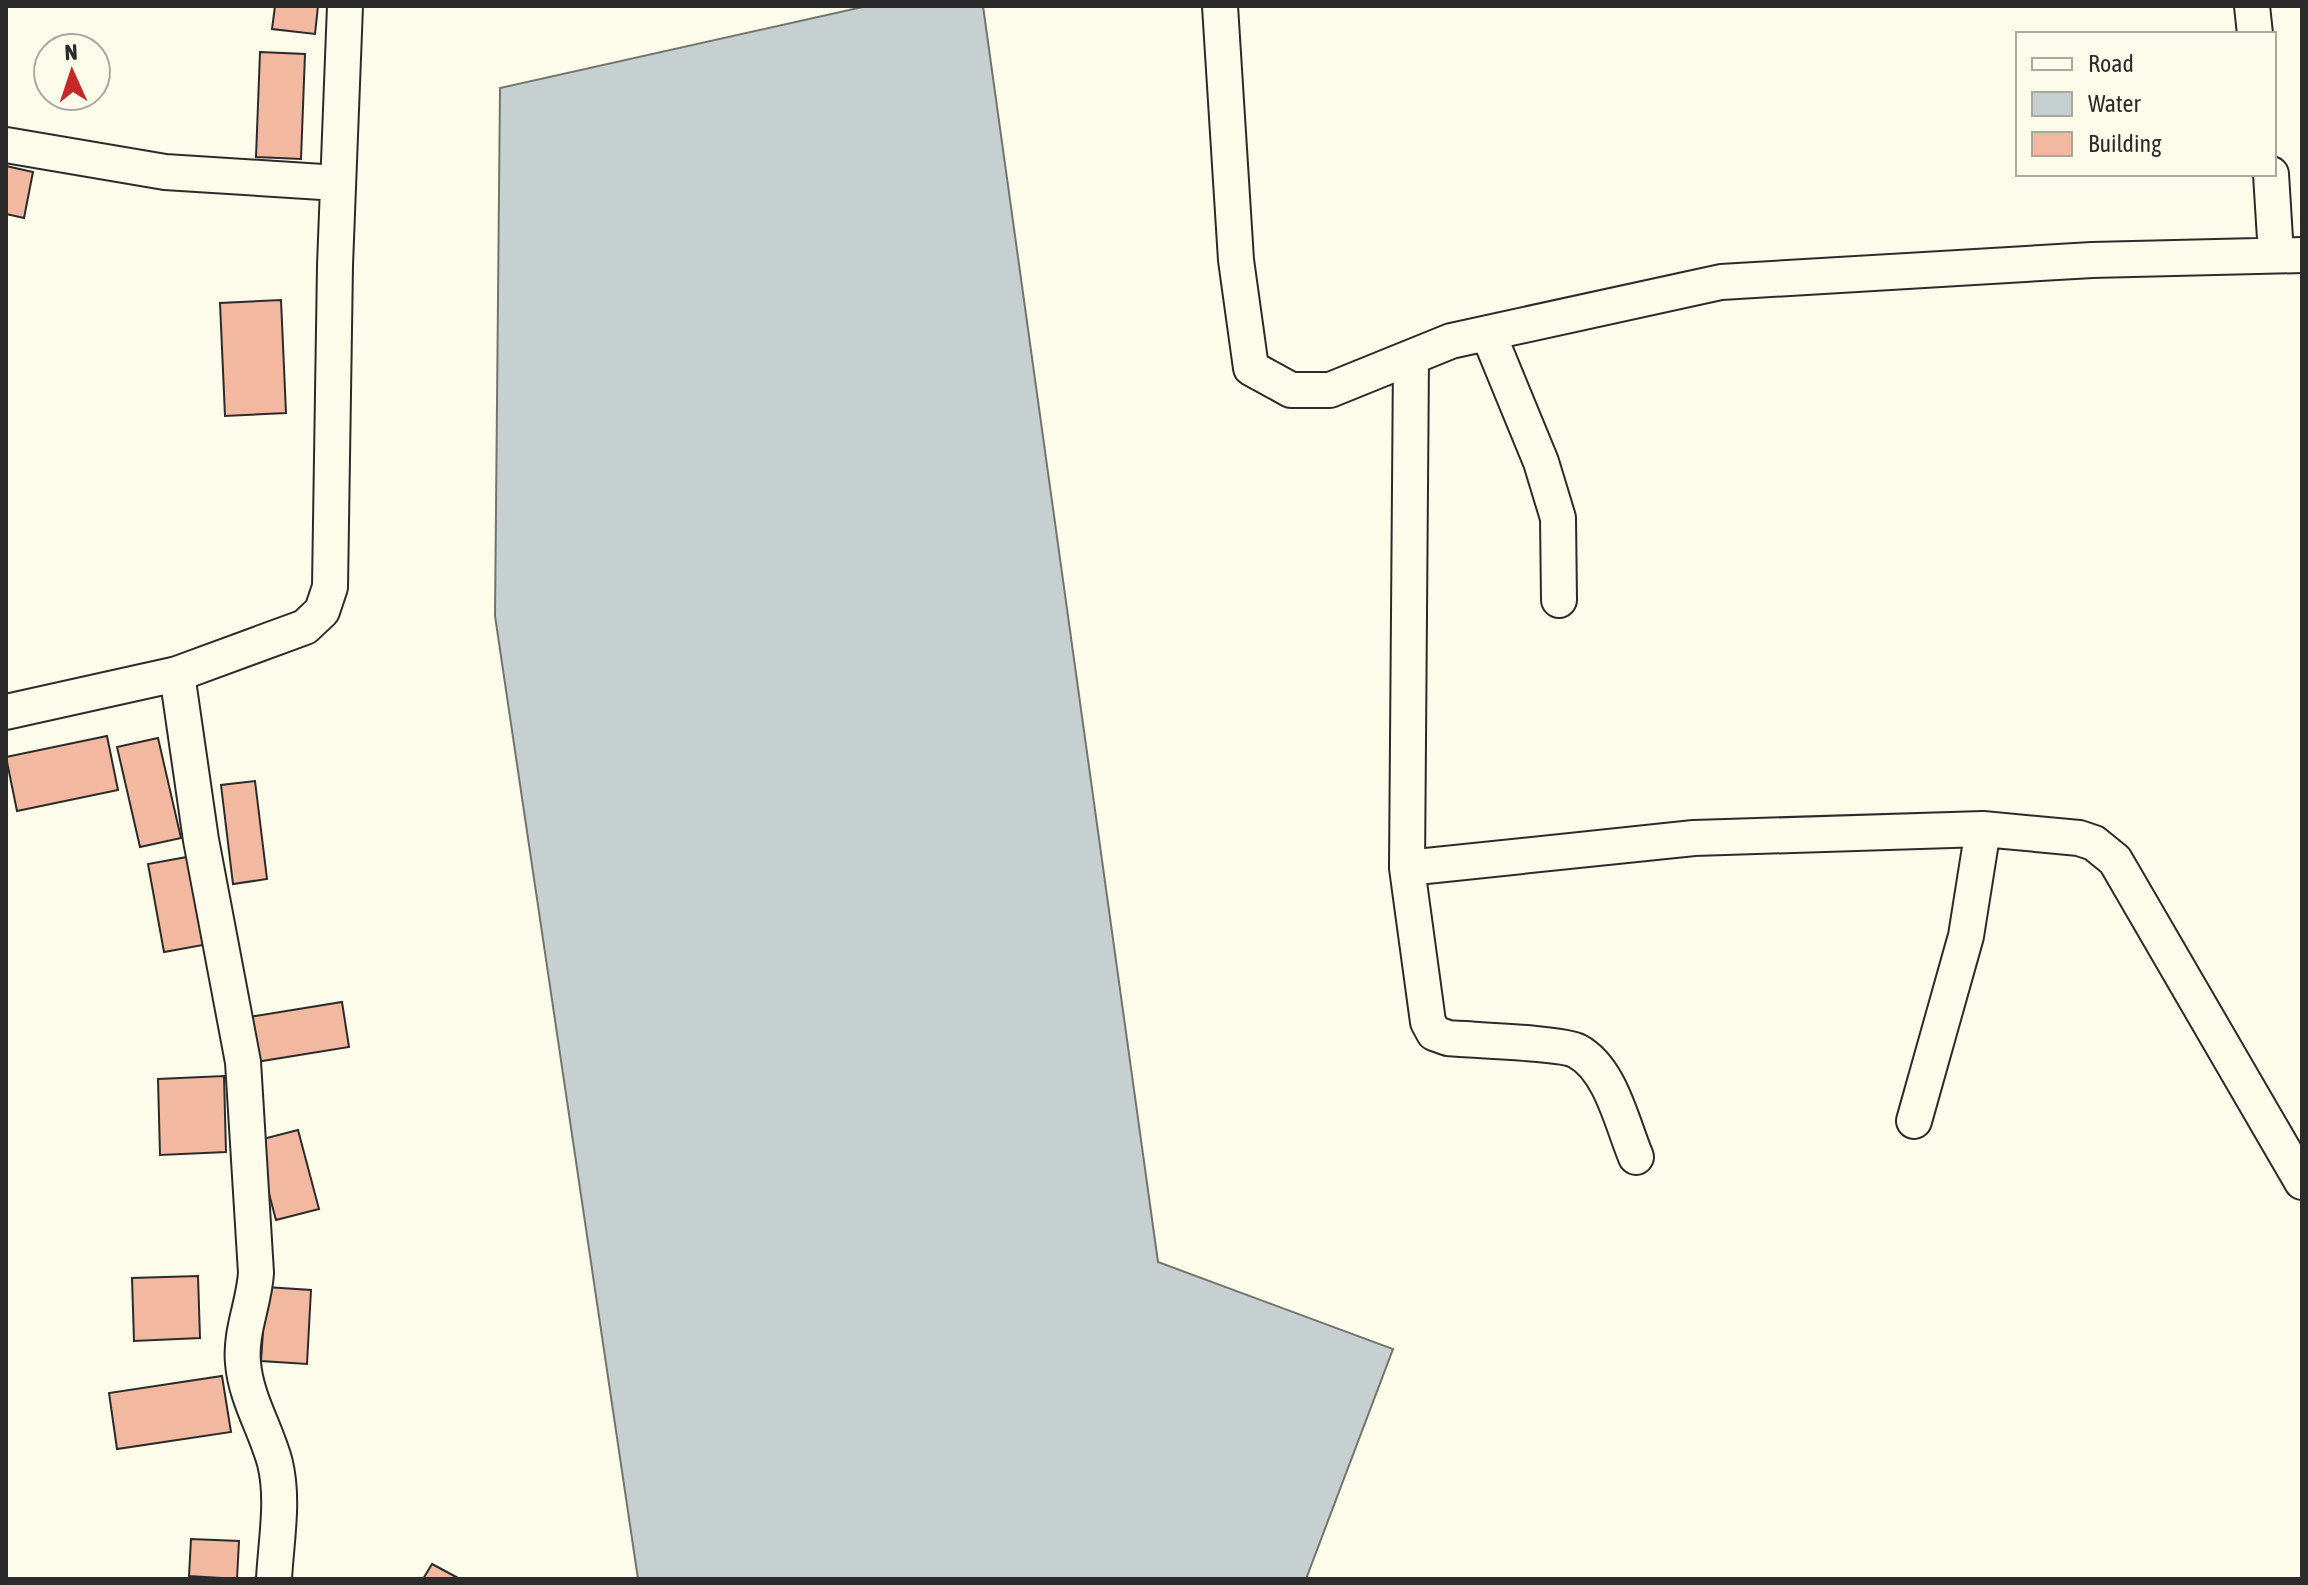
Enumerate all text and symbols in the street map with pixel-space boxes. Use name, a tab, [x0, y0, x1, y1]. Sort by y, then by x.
north arrow	[32, 32, 112, 112]
legend	[2016, 32, 2276, 176]
text: N	[64, 39, 78, 65]
text: Road	[2088, 50, 2134, 77]
text: Water	[2088, 90, 2141, 117]
text: Building	[2088, 130, 2162, 157]

